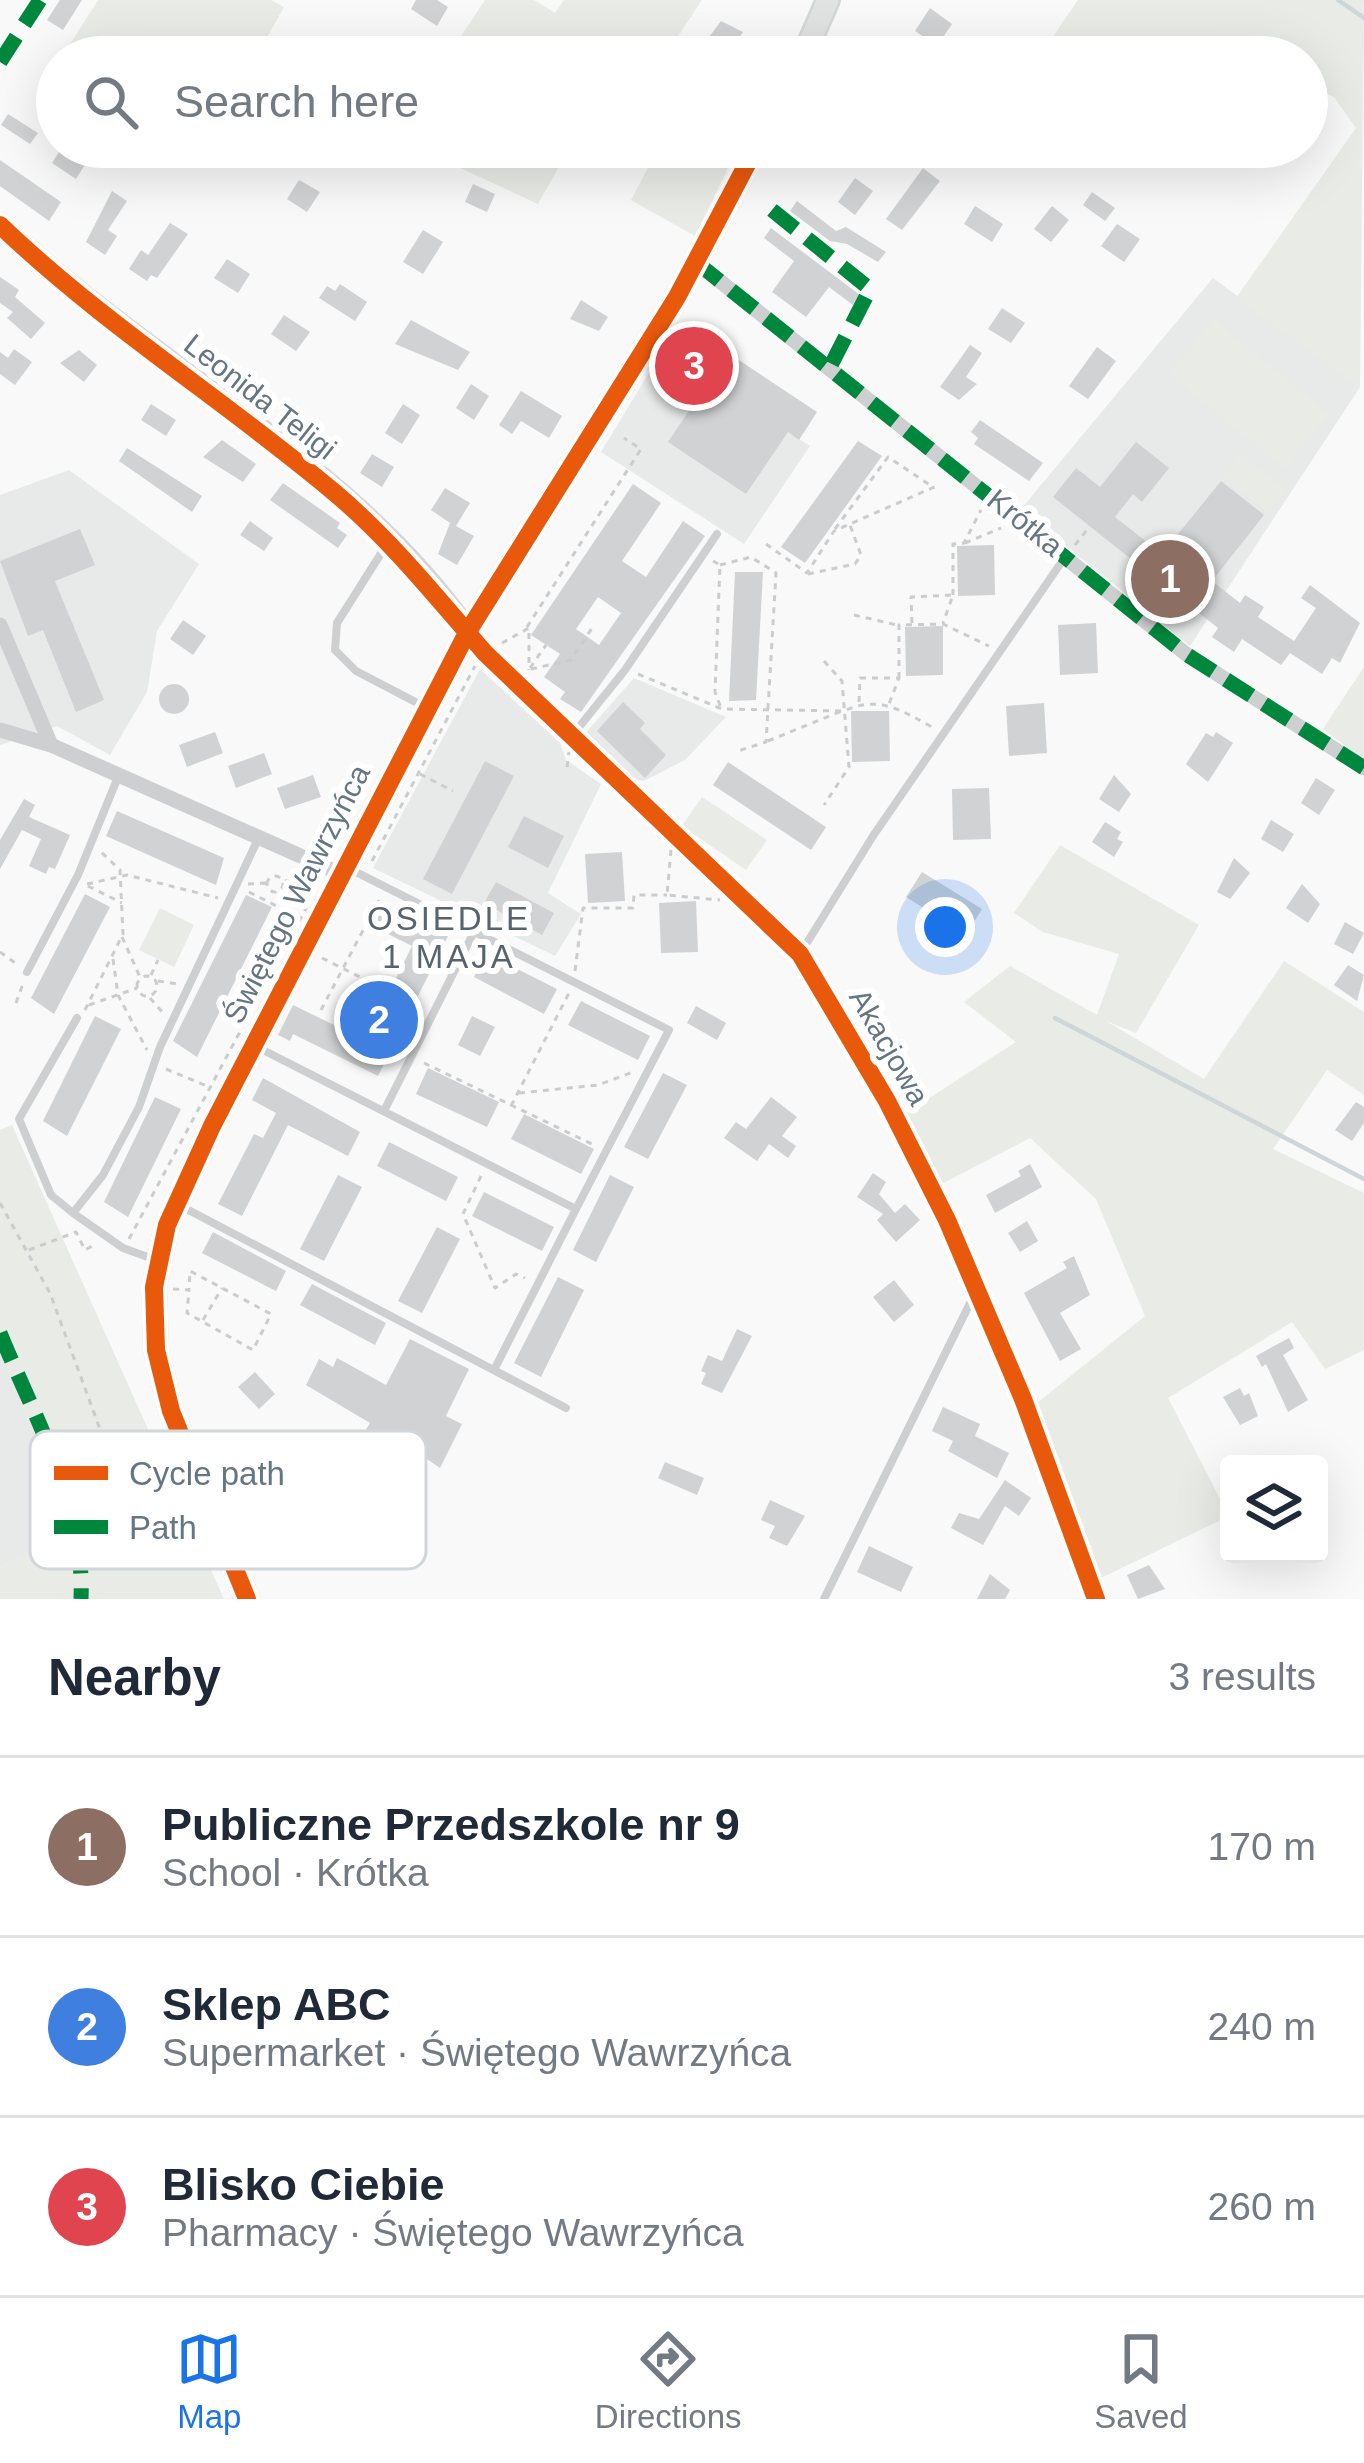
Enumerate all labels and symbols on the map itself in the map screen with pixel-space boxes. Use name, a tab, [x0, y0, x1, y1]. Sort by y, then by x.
pin: 3	[655, 321, 733, 411]
street label: Leonida Teligi	[178, 327, 343, 466]
street label: Krótka	[981, 483, 1070, 563]
pin: 1	[1131, 534, 1209, 624]
street label: Świętego Wawrzyńca	[217, 759, 376, 1029]
your location	[915, 897, 975, 957]
district label: OSIEDLE 1 MAJA	[367, 900, 531, 975]
pin: 2	[340, 975, 418, 1065]
street label: Akacjowa	[843, 983, 936, 1111]
legend	[30, 1431, 426, 1569]
text: Cycle path	[129, 1455, 285, 1492]
text: Path	[129, 1509, 197, 1546]

